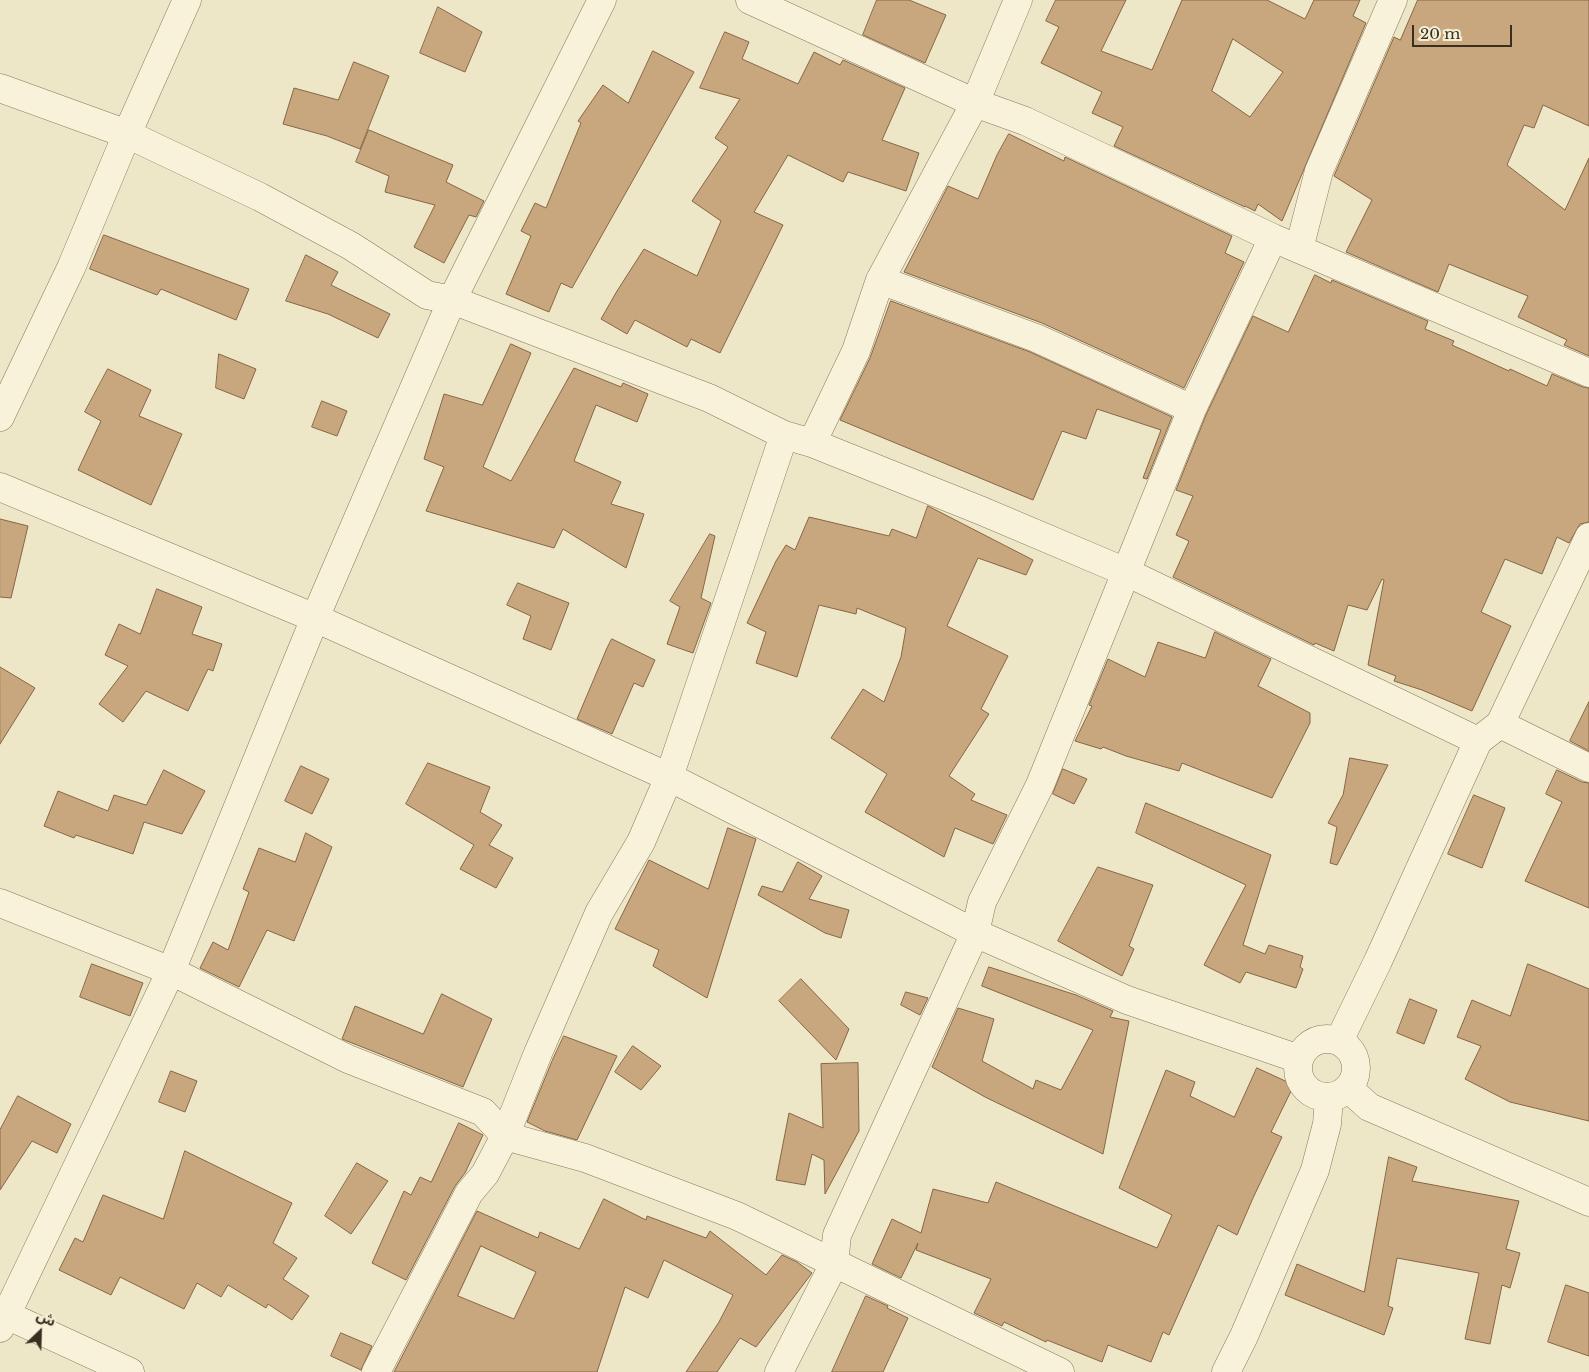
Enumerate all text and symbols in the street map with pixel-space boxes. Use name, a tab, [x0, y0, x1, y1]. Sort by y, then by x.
scale bar	[1414, 15, 1514, 47]
text: 20 m	[1420, 24, 1460, 43]
text: ش	[34, 1306, 59, 1330]
north arrow	[15, 1307, 65, 1357]

